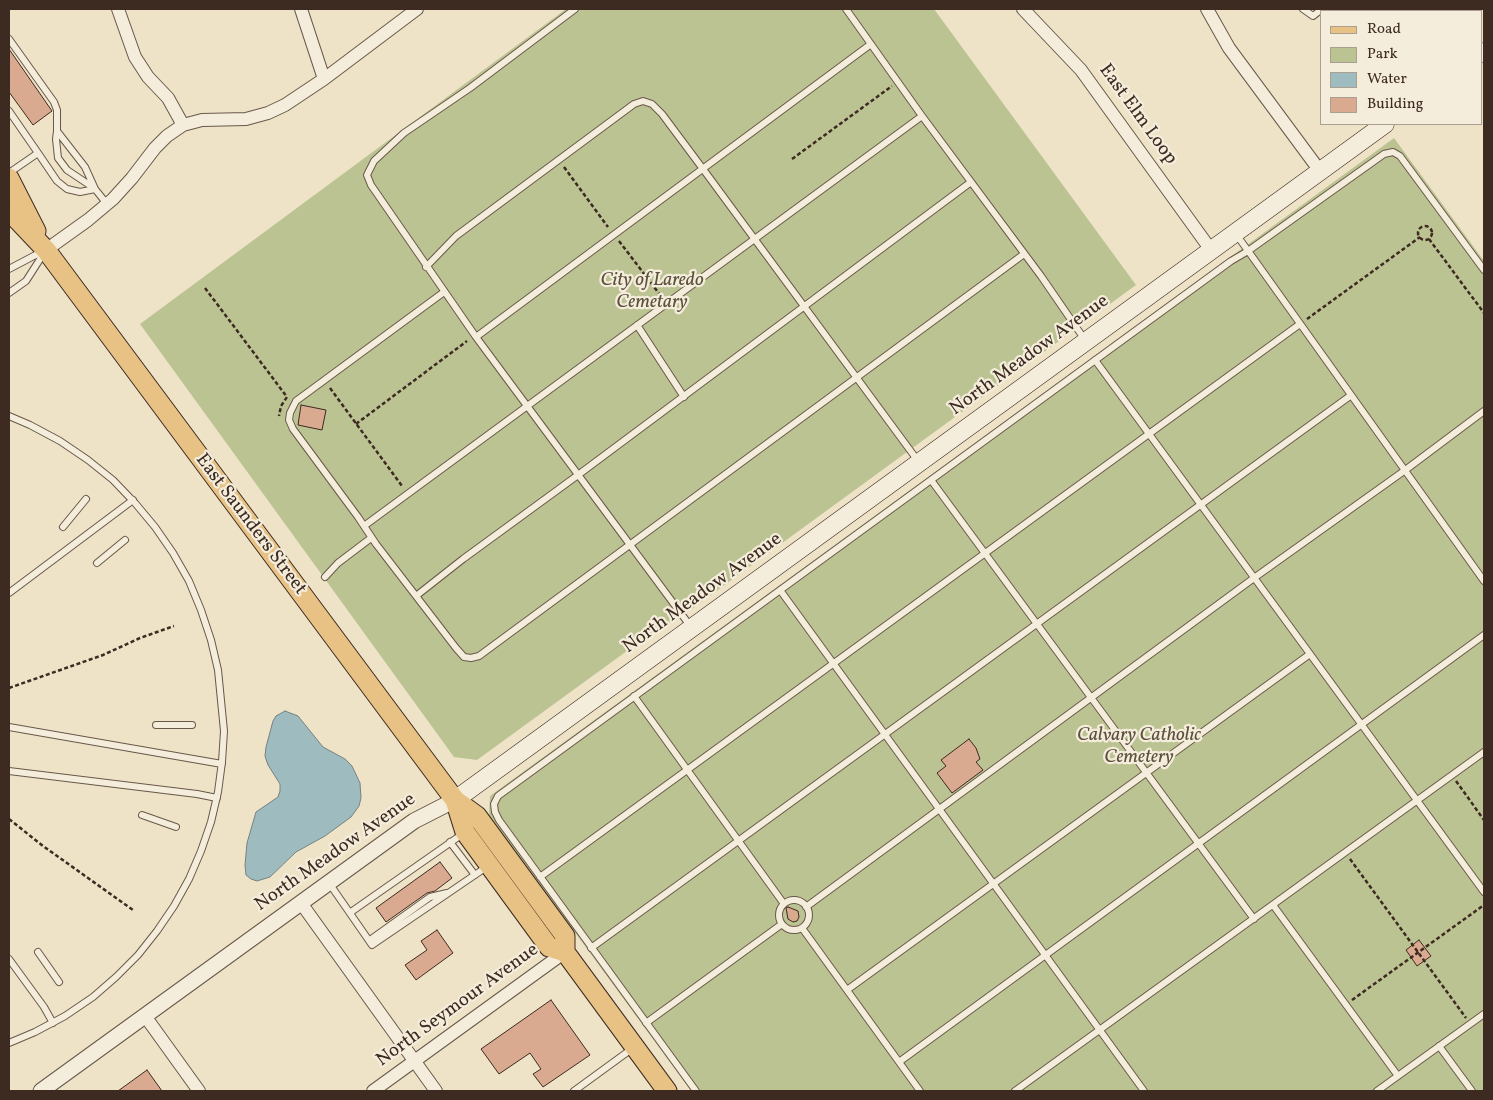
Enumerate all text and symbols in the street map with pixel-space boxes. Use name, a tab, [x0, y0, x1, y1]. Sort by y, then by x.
legend	[1320, 10, 1483, 125]
text: Road	[1367, 19, 1401, 40]
text: Park	[1367, 44, 1398, 65]
street label: East Elm Loop	[1093, 60, 1181, 170]
text: Water	[1367, 69, 1407, 90]
text: Building	[1367, 94, 1423, 115]
park label: City of Laredo Cemetary	[600, 271, 704, 315]
street label: North Meadow Avenue	[946, 291, 1114, 421]
street label: East Saunders Street	[189, 450, 311, 600]
street label: North Meadow Avenue	[619, 529, 787, 659]
park label: Calvary Catholic Cemetery	[1077, 726, 1201, 770]
street label: North Meadow Avenue	[251, 789, 421, 917]
street label: North Seymour Avenue	[372, 939, 544, 1073]

